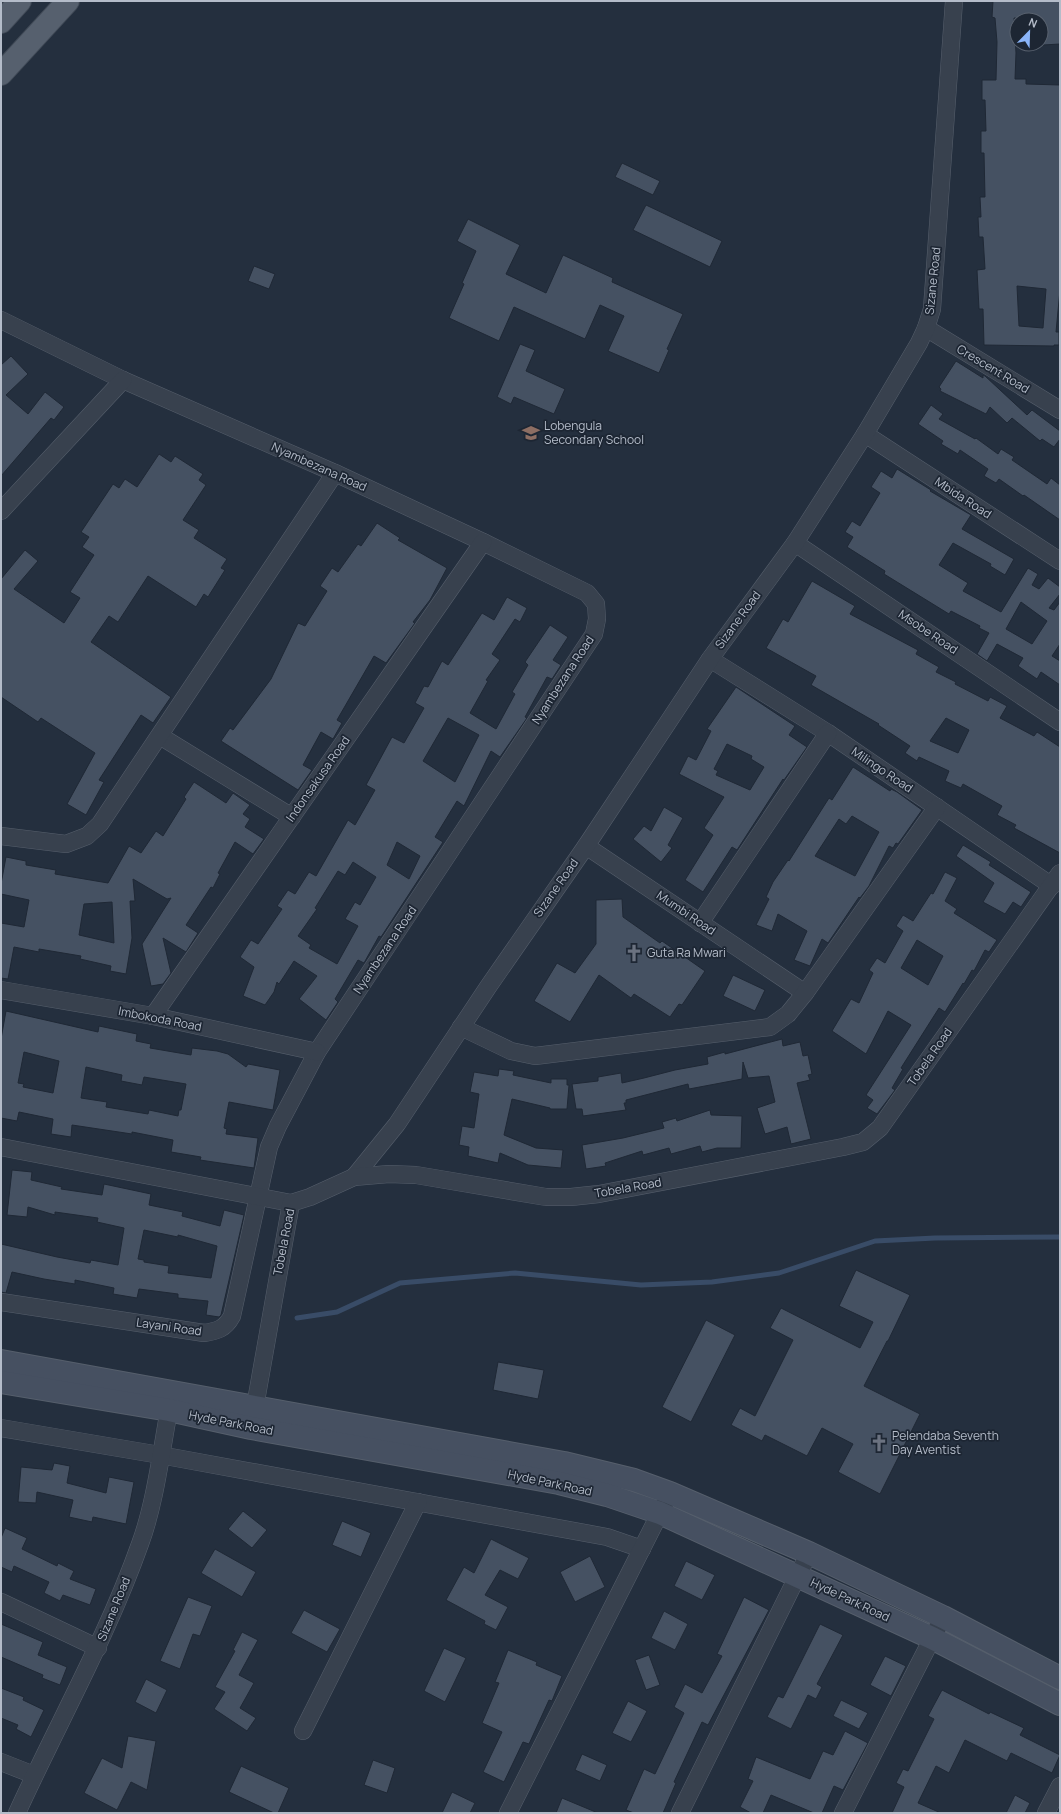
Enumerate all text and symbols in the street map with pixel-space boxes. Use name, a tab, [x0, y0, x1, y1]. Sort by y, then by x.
north arrow	[1009, 12, 1049, 52]
text: N	[1027, 14, 1040, 31]
street label: Sizane Road	[921, 246, 945, 316]
street label: Crescent Road	[954, 340, 1033, 397]
place label: Lobengula Secondary School	[544, 417, 644, 448]
school or university icon: Lobengula Secondary School	[521, 423, 541, 443]
street label: Nyambezana Road	[269, 438, 370, 495]
street label: Mbida Road	[932, 473, 995, 522]
street label: Sizane Road	[711, 587, 764, 652]
street label: Msobe Road	[895, 605, 961, 658]
street label: Nyambezana Road	[528, 632, 598, 727]
street label: Indonsakusa Road	[282, 732, 354, 825]
street label: Milingo Road	[848, 743, 916, 796]
street label: Sizane Road	[529, 855, 582, 920]
street label: Mumbi Road	[653, 886, 719, 939]
street label: Nyambezana Road	[349, 902, 420, 997]
church icon: Guta Ra Mwari	[624, 943, 644, 963]
place label: Guta Ra Mwari	[647, 944, 726, 961]
street label: Imbokoda Road	[117, 1002, 203, 1035]
street label: Tobela Road	[903, 1024, 956, 1089]
street label: Tobela Road	[593, 1173, 663, 1202]
street label: Tobela Road	[269, 1207, 298, 1277]
street label: Layani Road	[135, 1313, 203, 1340]
street label: Hyde Park Road	[187, 1406, 275, 1439]
place label: Pelendaba Seventh Day Aventist	[892, 1427, 999, 1458]
church icon: Pelendaba Seventh Day Aventist	[869, 1433, 889, 1453]
street label: Hyde Park Road	[506, 1465, 594, 1500]
street label: Sizane Road	[93, 1574, 134, 1643]
street label: Hyde Park Road	[808, 1574, 893, 1625]

